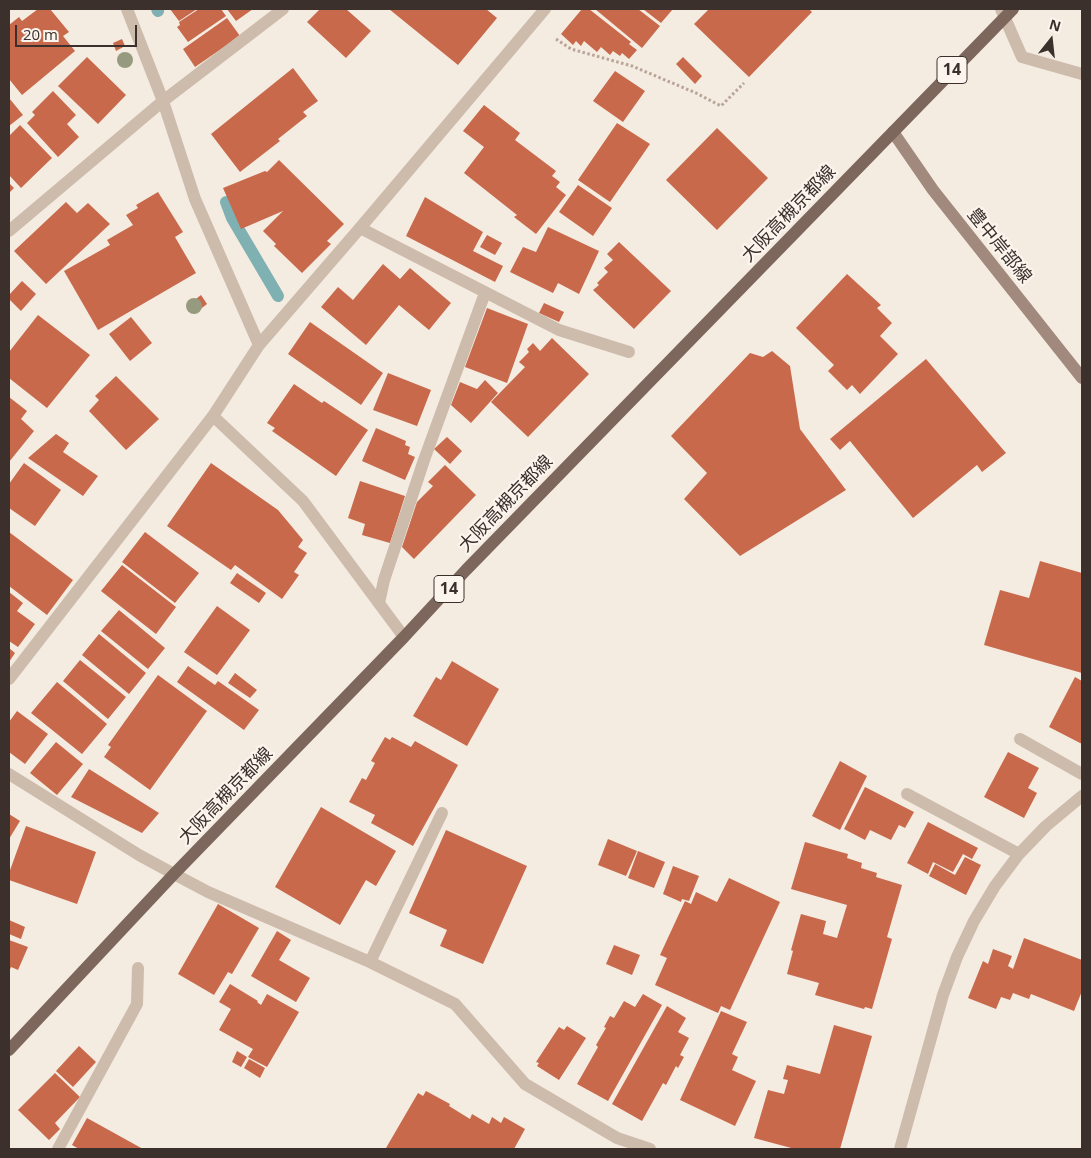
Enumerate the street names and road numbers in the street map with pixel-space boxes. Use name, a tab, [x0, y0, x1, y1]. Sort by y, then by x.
road number: 14	[937, 56, 967, 84]
street label: 大阪高槻京都線	[737, 161, 841, 267]
street label: 豊中岸部線	[962, 204, 1036, 288]
street label: 大阪高槻京都線	[454, 451, 558, 557]
road number: 14	[434, 576, 464, 602]
street label: 大阪高槻京都線	[174, 743, 278, 849]

